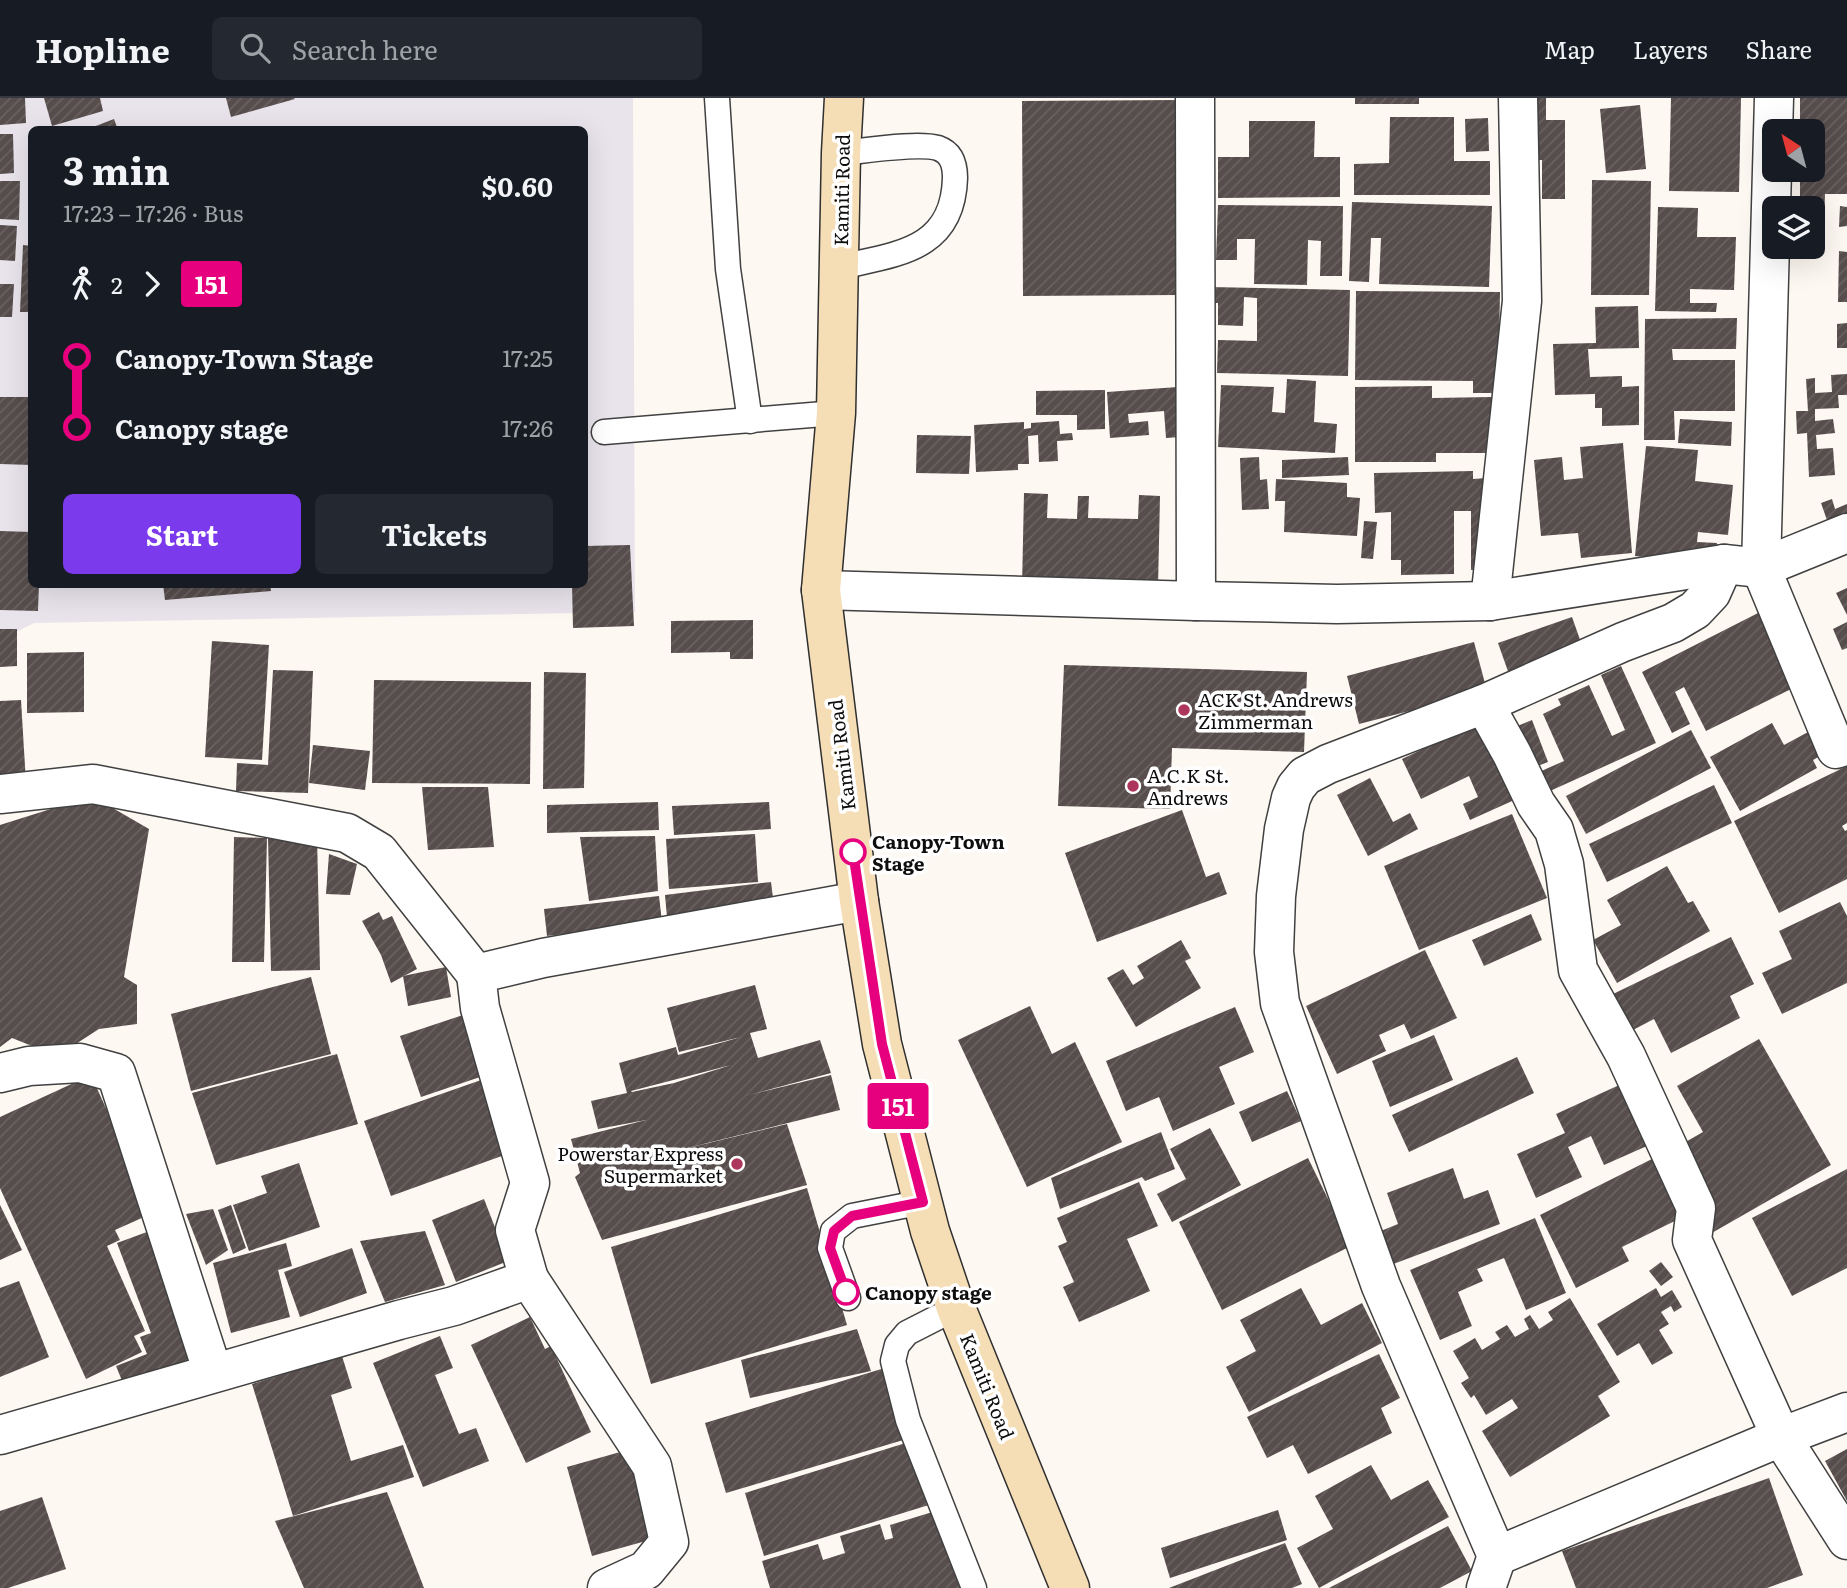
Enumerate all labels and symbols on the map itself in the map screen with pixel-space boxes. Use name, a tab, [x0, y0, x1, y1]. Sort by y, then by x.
north arrow	[1762, 119, 1825, 182]
street label: Kamiti Road	[826, 133, 856, 246]
place label: ACK St. Andrews Zimmerman	[1198, 685, 1353, 735]
street label: Kamiti Road	[820, 697, 862, 812]
marker: ACK St. Andrews Zimmerman	[1176, 702, 1192, 718]
place label: A.C.K St. Andrews	[1147, 761, 1230, 811]
marker: A.C.K St. Andrews	[1125, 778, 1141, 794]
place label: Canopy-Town Stage	[872, 827, 1005, 877]
marker: Canopy-Town Stage	[840, 839, 866, 865]
line badge: 151	[858, 1083, 938, 1129]
place label: Powerstar Express Supermarket	[557, 1139, 723, 1189]
marker: Powerstar Express Supermarket	[729, 1156, 745, 1172]
place label: Canopy stage	[865, 1278, 992, 1306]
marker: Canopy stage	[833, 1279, 859, 1305]
street label: Kamiti Road	[954, 1329, 1022, 1444]

